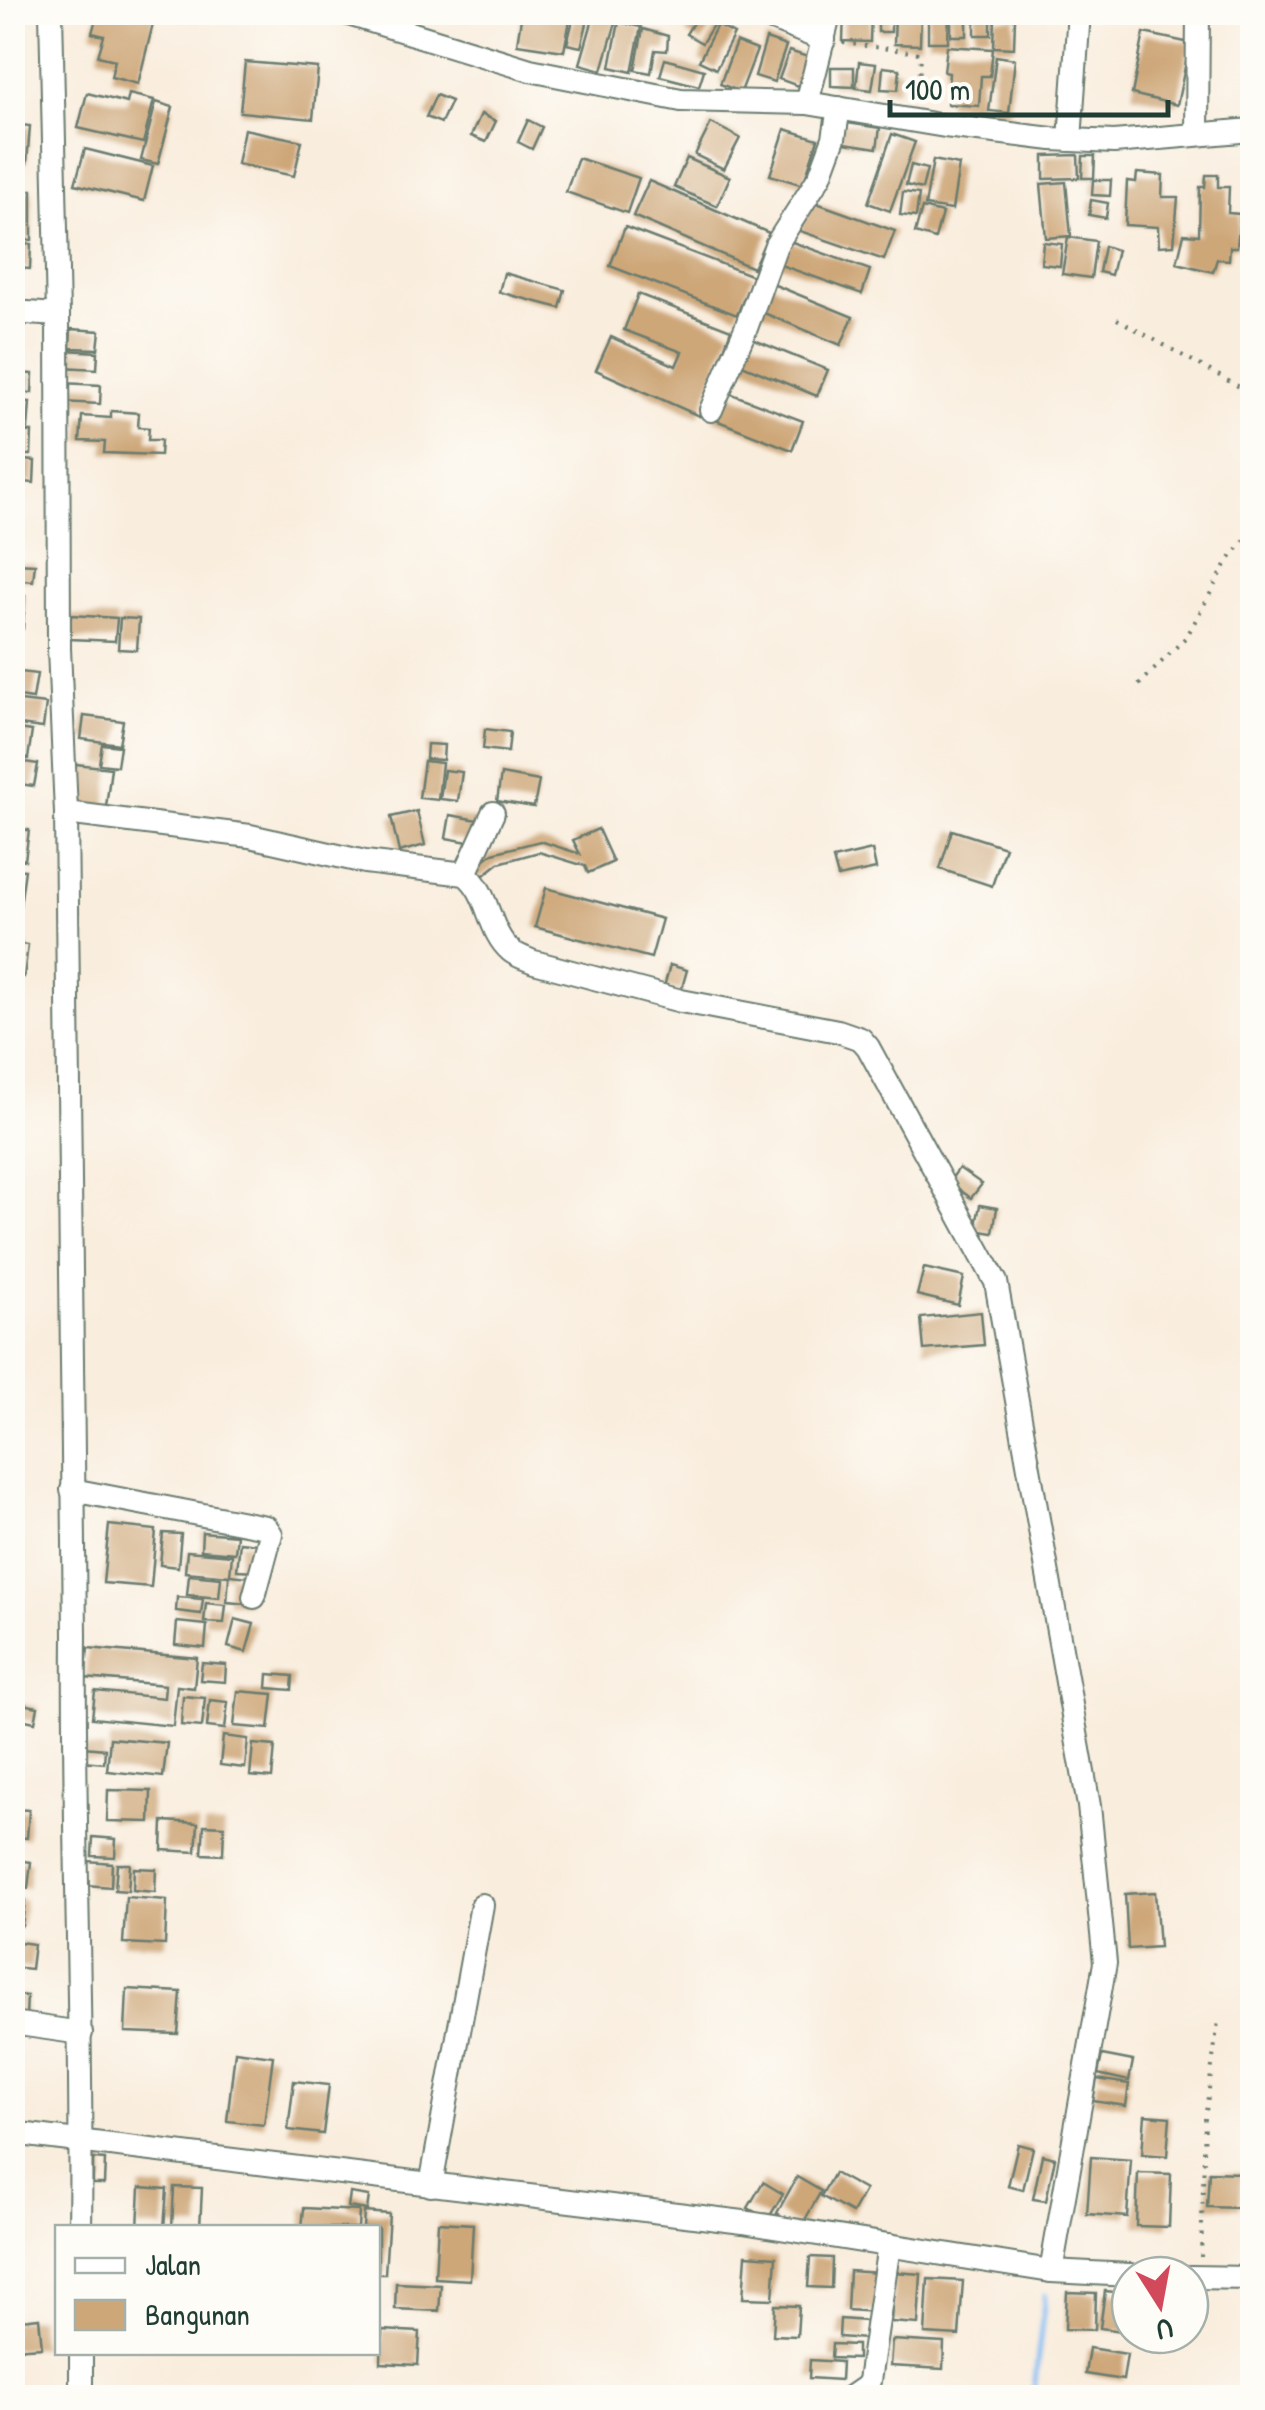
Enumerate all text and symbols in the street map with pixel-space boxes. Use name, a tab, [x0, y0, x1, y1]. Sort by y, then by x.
scale bar	[890, 55, 1168, 117]
text: 100 m	[905, 69, 970, 109]
legend	[55, 2225, 380, 2355]
text: Jalan	[145, 2244, 201, 2284]
north arrow	[1110, 2255, 1210, 2355]
text: Bangunan	[145, 2294, 250, 2334]
text: U	[1154, 2309, 1176, 2350]

